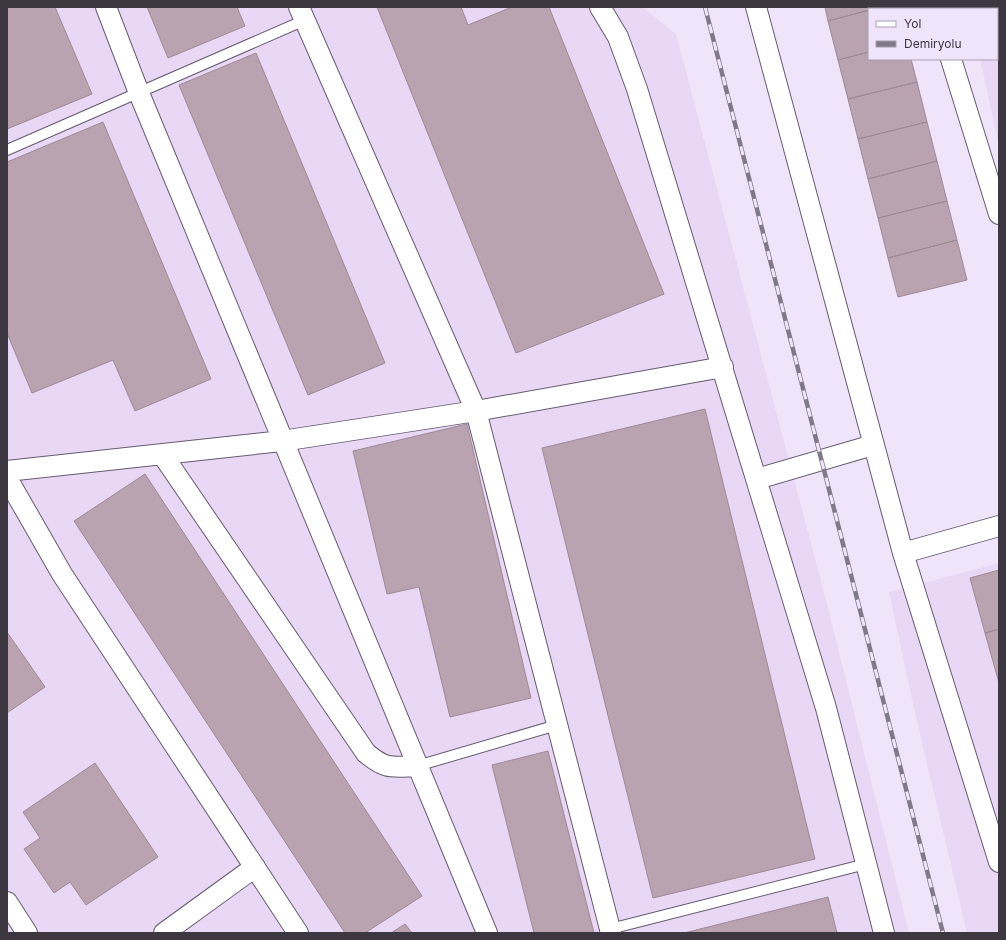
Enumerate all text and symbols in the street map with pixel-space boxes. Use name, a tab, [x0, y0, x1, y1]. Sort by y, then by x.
legend	[868, 8, 998, 60]
text: Yol	[904, 16, 921, 31]
text: Demiryolu	[904, 36, 962, 51]

